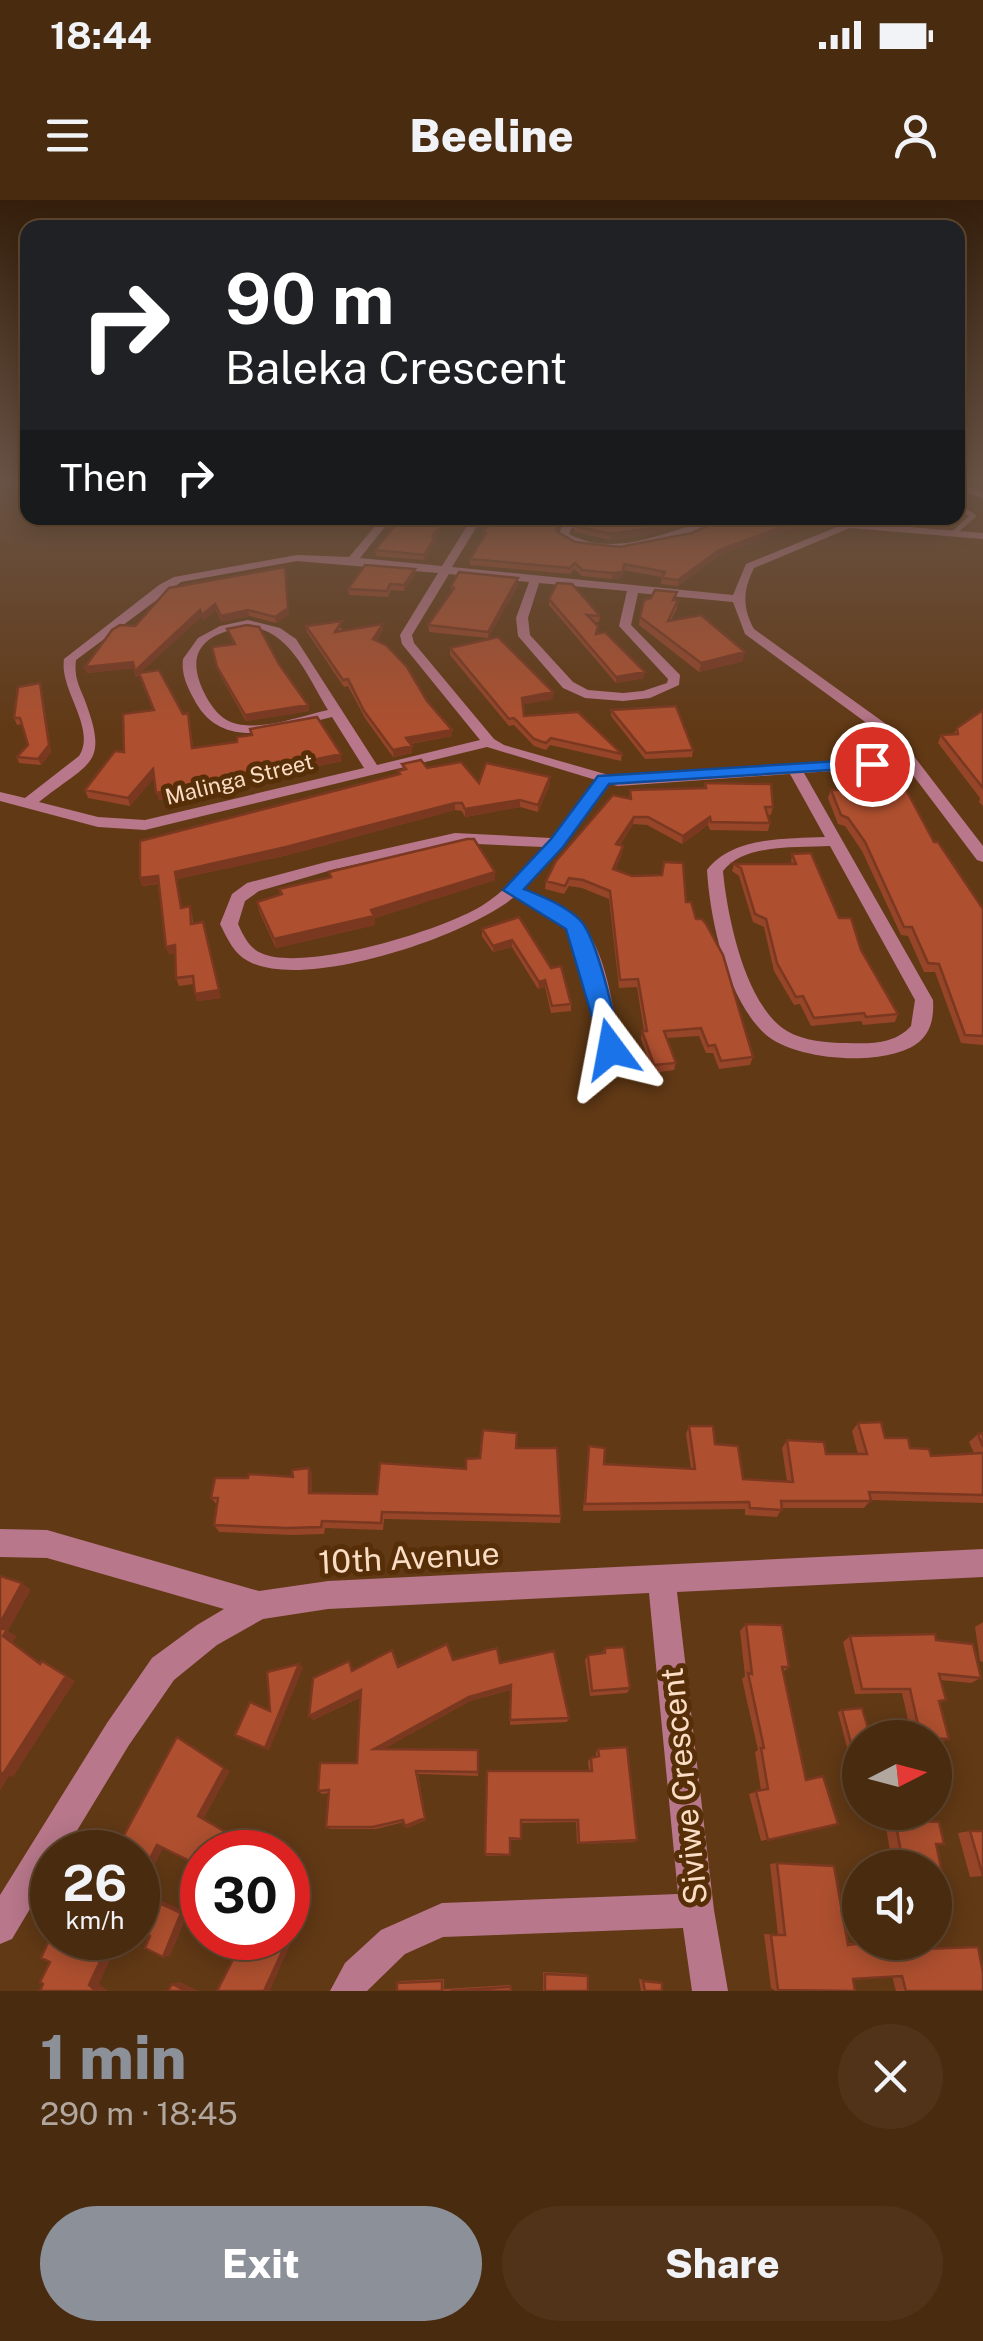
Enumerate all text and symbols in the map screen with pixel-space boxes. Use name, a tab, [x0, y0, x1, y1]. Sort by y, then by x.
text: 18:44	[50, 13, 152, 58]
icon: menu	[40, 108, 95, 163]
icon: person	[888, 108, 943, 163]
text: Beeline	[409, 109, 574, 162]
text: 90 m	[225, 257, 395, 340]
icon: right	[60, 260, 190, 390]
text: Baleka Crescent	[225, 341, 567, 394]
icon: right	[168, 450, 223, 505]
text: Then	[60, 455, 148, 500]
pin	[830, 722, 915, 807]
icon: arrive	[845, 737, 900, 792]
street label: Malinga Street	[162, 748, 316, 810]
position arrow	[559, 997, 663, 1101]
street label: 10th Avenue	[318, 1534, 500, 1581]
street label: Siviwe Crescent	[653, 1666, 714, 1906]
north arrow	[842, 1720, 952, 1830]
map controls	[842, 1720, 952, 1960]
speed limit sign: 30	[180, 1830, 310, 1960]
button: sound	[842, 1850, 952, 1960]
text: 26	[63, 1853, 127, 1912]
text: km/h	[66, 1905, 124, 1935]
text: 1 min	[40, 2022, 187, 2093]
button: close	[838, 2024, 943, 2129]
text: 290 m · 18:45	[40, 2095, 238, 2132]
button: Exit	[40, 2206, 482, 2321]
button: Share	[502, 2206, 943, 2321]

